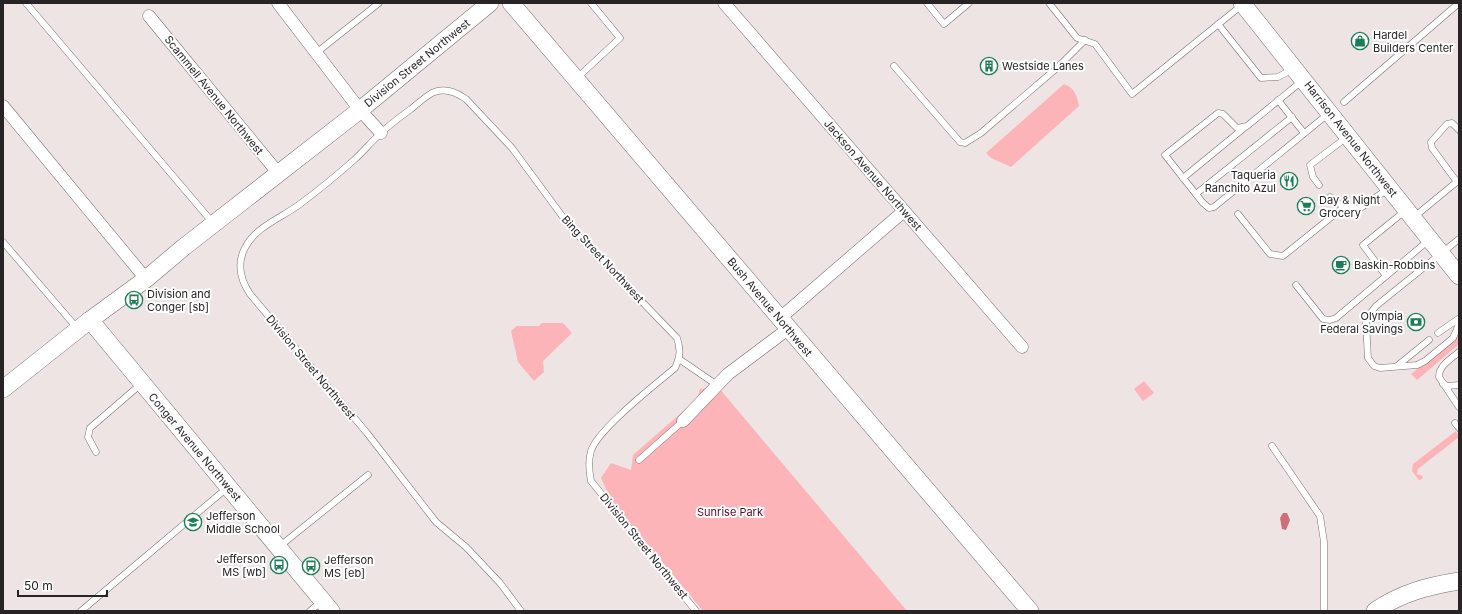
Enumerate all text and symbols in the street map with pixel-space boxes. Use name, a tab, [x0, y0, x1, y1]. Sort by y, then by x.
street label: Division Street Northwest	[361, 16, 473, 110]
place label: Hardel Builders Center	[1373, 28, 1453, 55]
shop icon: Hardel Builders Center	[1350, 31, 1370, 51]
street label: Scammell Avenue Northwest	[162, 33, 267, 158]
building icon: Westside Lanes	[979, 56, 999, 76]
place label: Westside Lanes	[1002, 59, 1084, 73]
street label: Harrison Avenue Northwest	[1301, 78, 1401, 200]
street label: Jackson Avenue Northwest	[821, 117, 925, 234]
place label: Taqueria Ranchito Azul	[1205, 168, 1276, 195]
restaurant icon: Taqueria Ranchito Azul	[1279, 171, 1299, 191]
place label: Day & Night Grocery	[1319, 193, 1381, 220]
supermarket icon: Day & Night Grocery	[1296, 196, 1316, 216]
street label: Bing Street Northwest	[559, 212, 647, 306]
street label: Bush Avenue Northwest	[725, 255, 816, 360]
cafe icon: Baskin-Robbins	[1331, 255, 1351, 275]
place label: Baskin-Robbins	[1354, 258, 1436, 272]
place label: Division and Conger [sb]	[147, 287, 211, 314]
bus stop icon: Division and Conger [sb]	[124, 290, 144, 310]
place label: Olympia Federal Savings	[1320, 309, 1403, 336]
street label: Division Street Northwest	[263, 312, 359, 422]
bank icon: Olympia Federal Savings	[1406, 312, 1426, 332]
street label: Conger Avenue Northwest	[146, 390, 245, 504]
street label: Division Street Northwest	[597, 490, 691, 602]
park label: Sunrise Park	[697, 505, 763, 519]
place label: Jefferson Middle School	[206, 509, 280, 536]
school or university icon: Jefferson Middle School	[183, 512, 203, 532]
place label: Jefferson MS [wb]	[216, 552, 266, 579]
place label: Jefferson MS [eb]	[324, 553, 374, 580]
bus stop icon: Jefferson MS [wb]	[269, 555, 289, 575]
bus stop icon: Jefferson MS [eb]	[301, 556, 321, 576]
scale bar	[18, 572, 107, 598]
text: 50 m	[24, 578, 53, 593]

